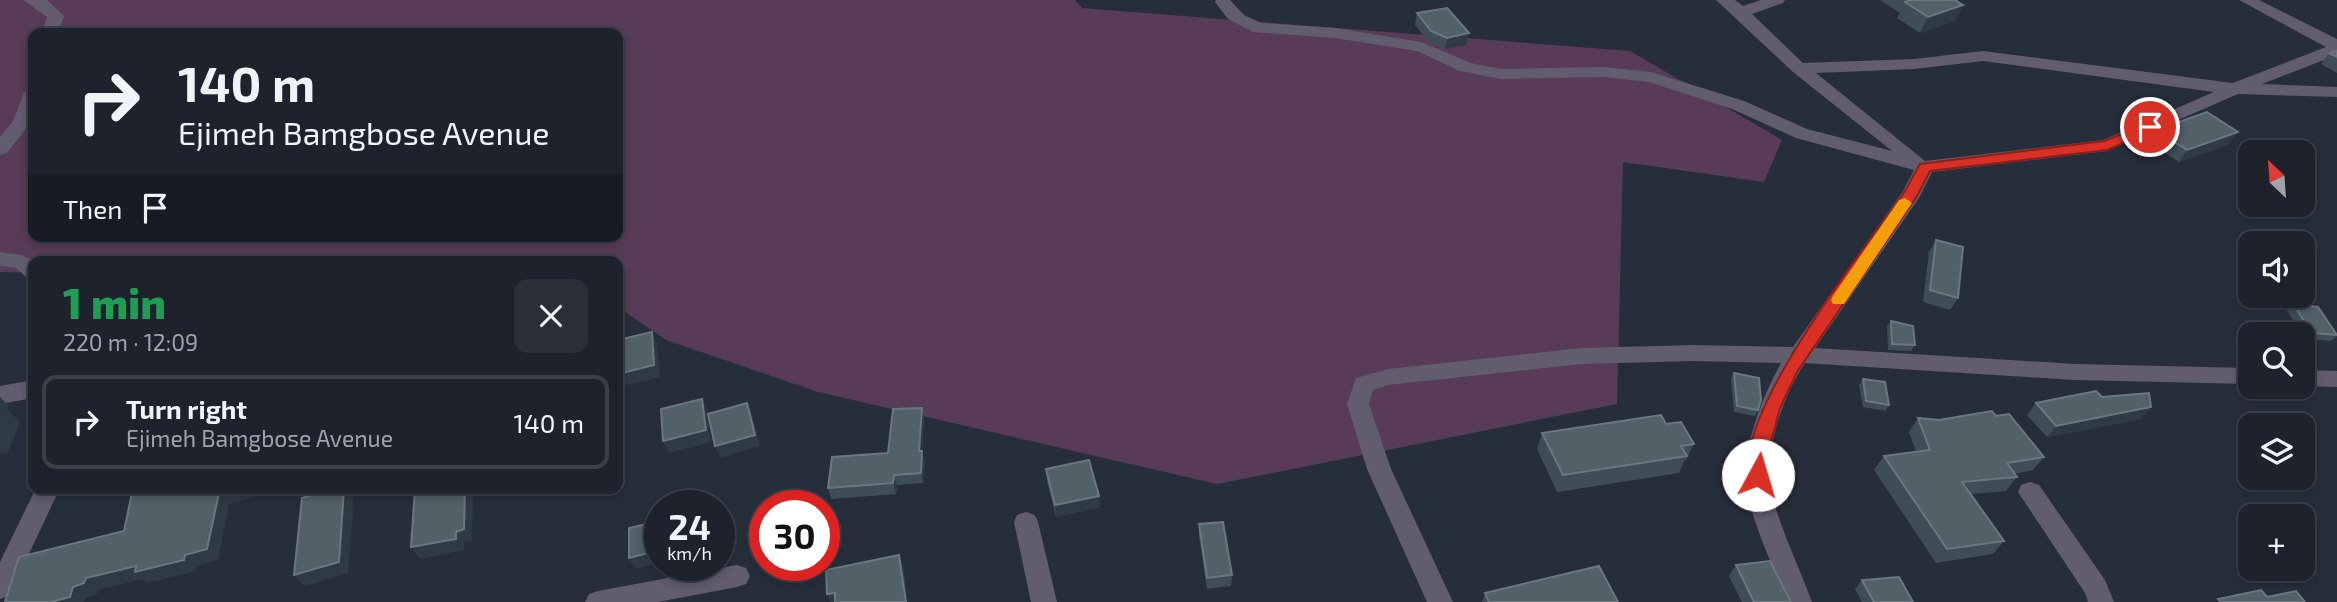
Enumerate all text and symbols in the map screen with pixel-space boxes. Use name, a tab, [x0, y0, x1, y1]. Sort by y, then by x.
text: 140 m	[178, 53, 315, 112]
icon: right	[63, 56, 154, 147]
pin	[2120, 97, 2180, 157]
icon: arrive	[2131, 108, 2169, 146]
text: Ejimeh Bamgbose Avenue	[178, 113, 550, 151]
north arrow	[2238, 140, 2315, 217]
map controls	[2238, 140, 2315, 581]
icon: arrive	[136, 189, 174, 227]
text: Then	[63, 193, 122, 224]
button: sound	[2238, 231, 2315, 308]
text: 1 min	[63, 277, 166, 327]
button: close	[514, 279, 588, 353]
button: search	[2238, 322, 2315, 399]
text: 220 m · 12:09	[63, 328, 198, 356]
text: Turn right	[126, 393, 247, 424]
icon: right	[67, 403, 105, 441]
text: 140 m	[513, 407, 584, 438]
button: layers	[2238, 413, 2315, 490]
text: Ejimeh Bamgbose Avenue	[126, 424, 393, 452]
position arrow	[1721, 438, 1795, 512]
speed limit sign: 30	[749, 490, 840, 581]
button: +	[2238, 504, 2315, 581]
text: 24	[668, 505, 711, 547]
text: km/h	[667, 542, 712, 564]

